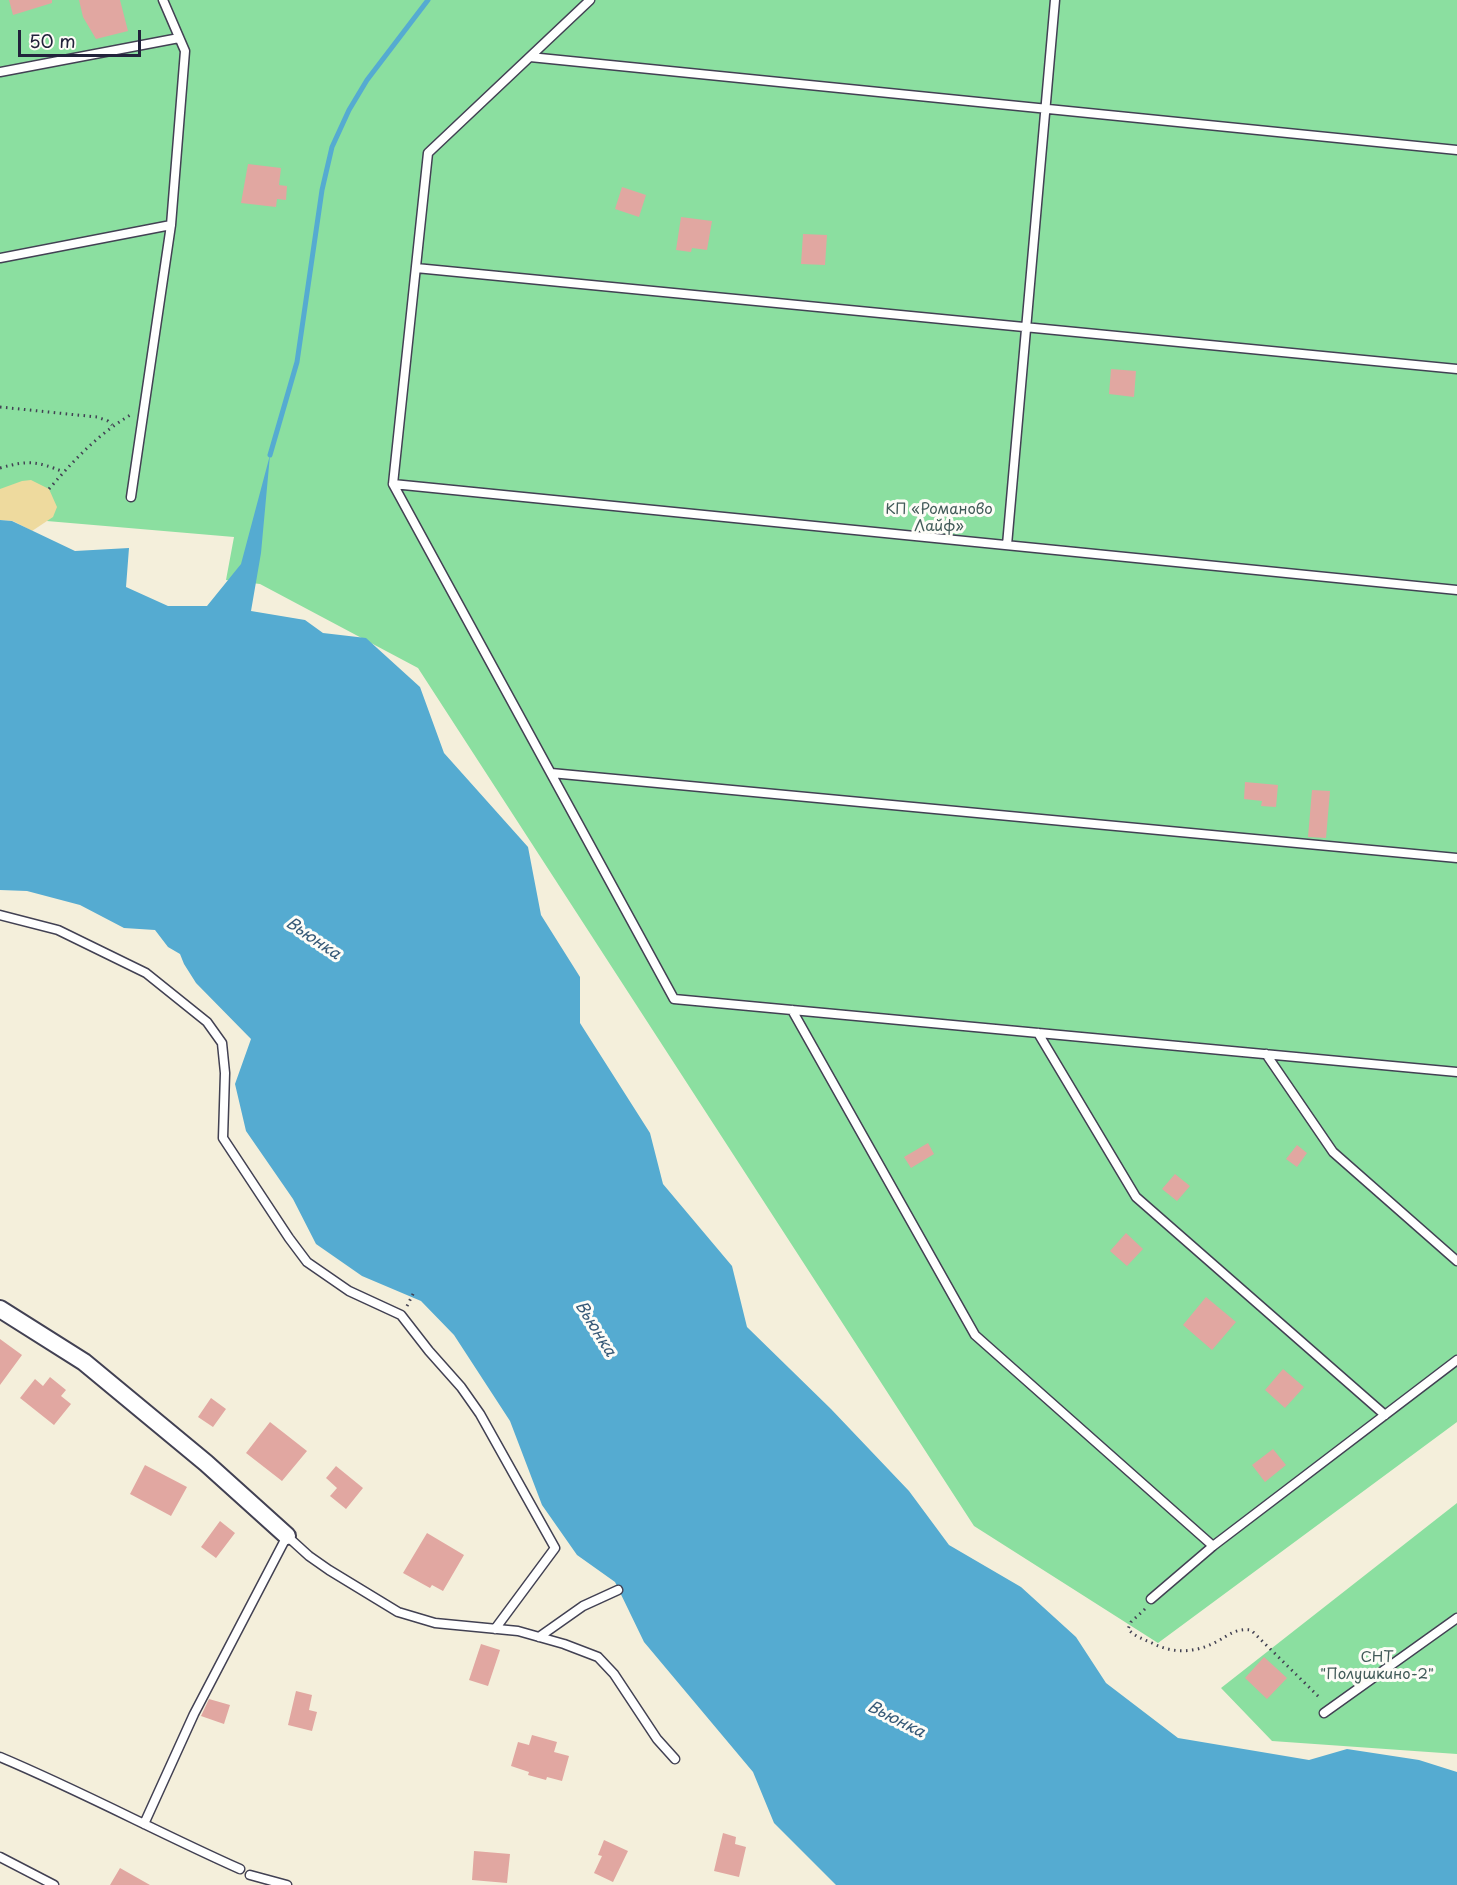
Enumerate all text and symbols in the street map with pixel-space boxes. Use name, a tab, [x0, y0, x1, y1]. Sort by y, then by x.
scale bar	[21, 18, 144, 56]
text: 50 m	[29, 27, 76, 54]
park label: КП «Романово Лайф»	[885, 501, 993, 536]
water label: Вьюнка	[282, 914, 344, 964]
water label: Вьюнка	[571, 1298, 619, 1360]
park label: СНТ "Полушкино-2"	[1320, 1649, 1434, 1684]
water label: Вьюнка	[864, 1697, 928, 1743]

